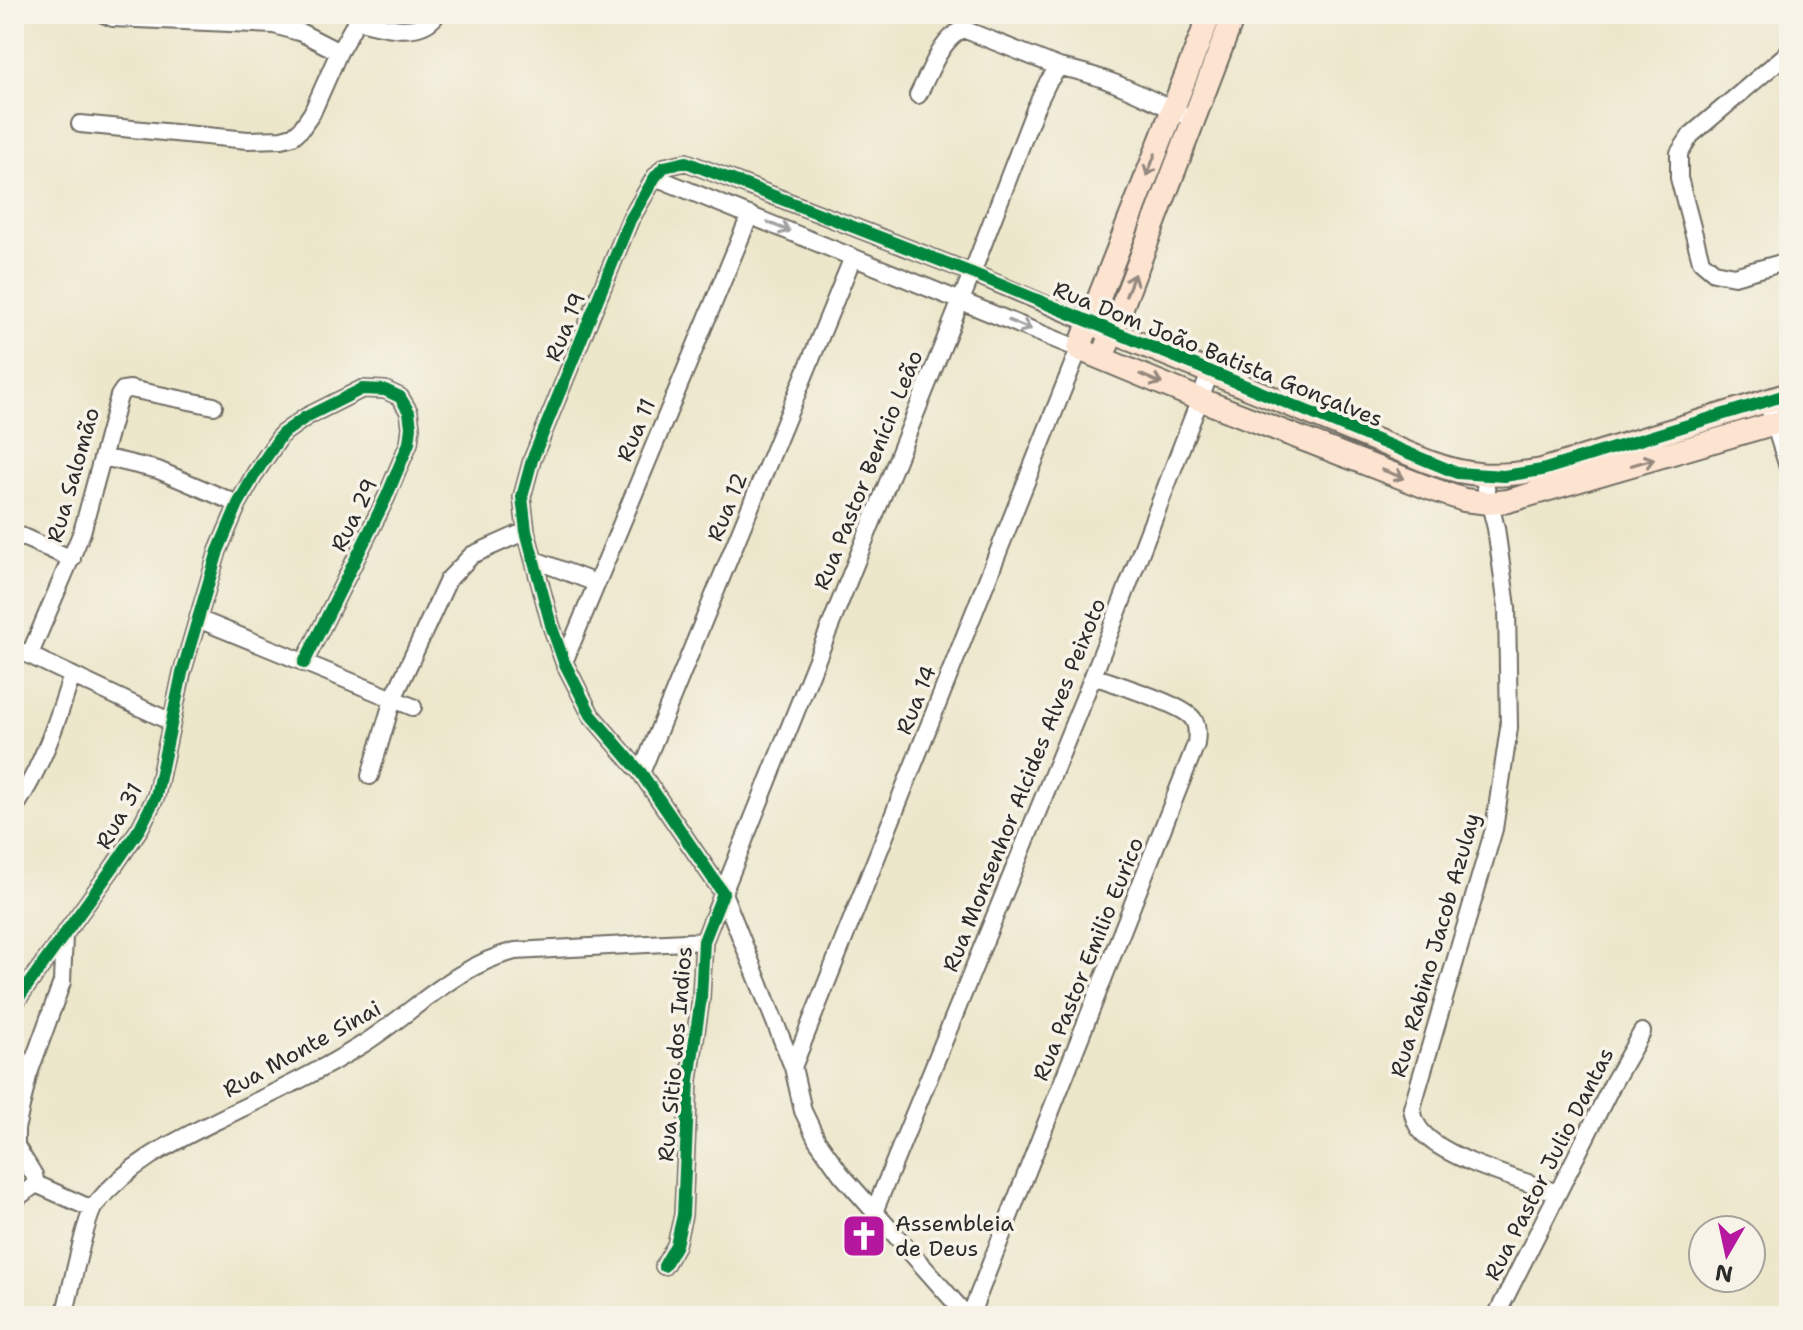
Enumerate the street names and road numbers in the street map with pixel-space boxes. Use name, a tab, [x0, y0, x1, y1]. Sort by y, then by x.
street label: Rua Dom João Batista Gonçalves	[1049, 274, 1387, 434]
street label: Rua 19	[538, 288, 592, 366]
street label: Rua Pastor Benício Leão	[807, 346, 929, 594]
street label: Rua 11	[610, 394, 662, 466]
street label: Rua Salomão	[40, 404, 106, 546]
street label: Rua 12	[700, 468, 754, 546]
street label: Rua 29	[324, 474, 384, 556]
street label: Rua Monsenhor Alcides Alves Peixoto	[936, 594, 1112, 976]
street label: Rua 14	[889, 661, 943, 739]
street label: Rua 31	[89, 778, 149, 854]
street label: Rua Rabino Jacob Azulay	[1383, 809, 1487, 1081]
street label: Rua Pastor Emilio Eurico	[1026, 833, 1150, 1085]
street label: Rua Sitio dos Indios	[651, 945, 699, 1163]
street label: Rua Monte Sinai	[218, 994, 386, 1104]
street label: Rua Pastor Julio Dantas	[1478, 1043, 1620, 1285]

